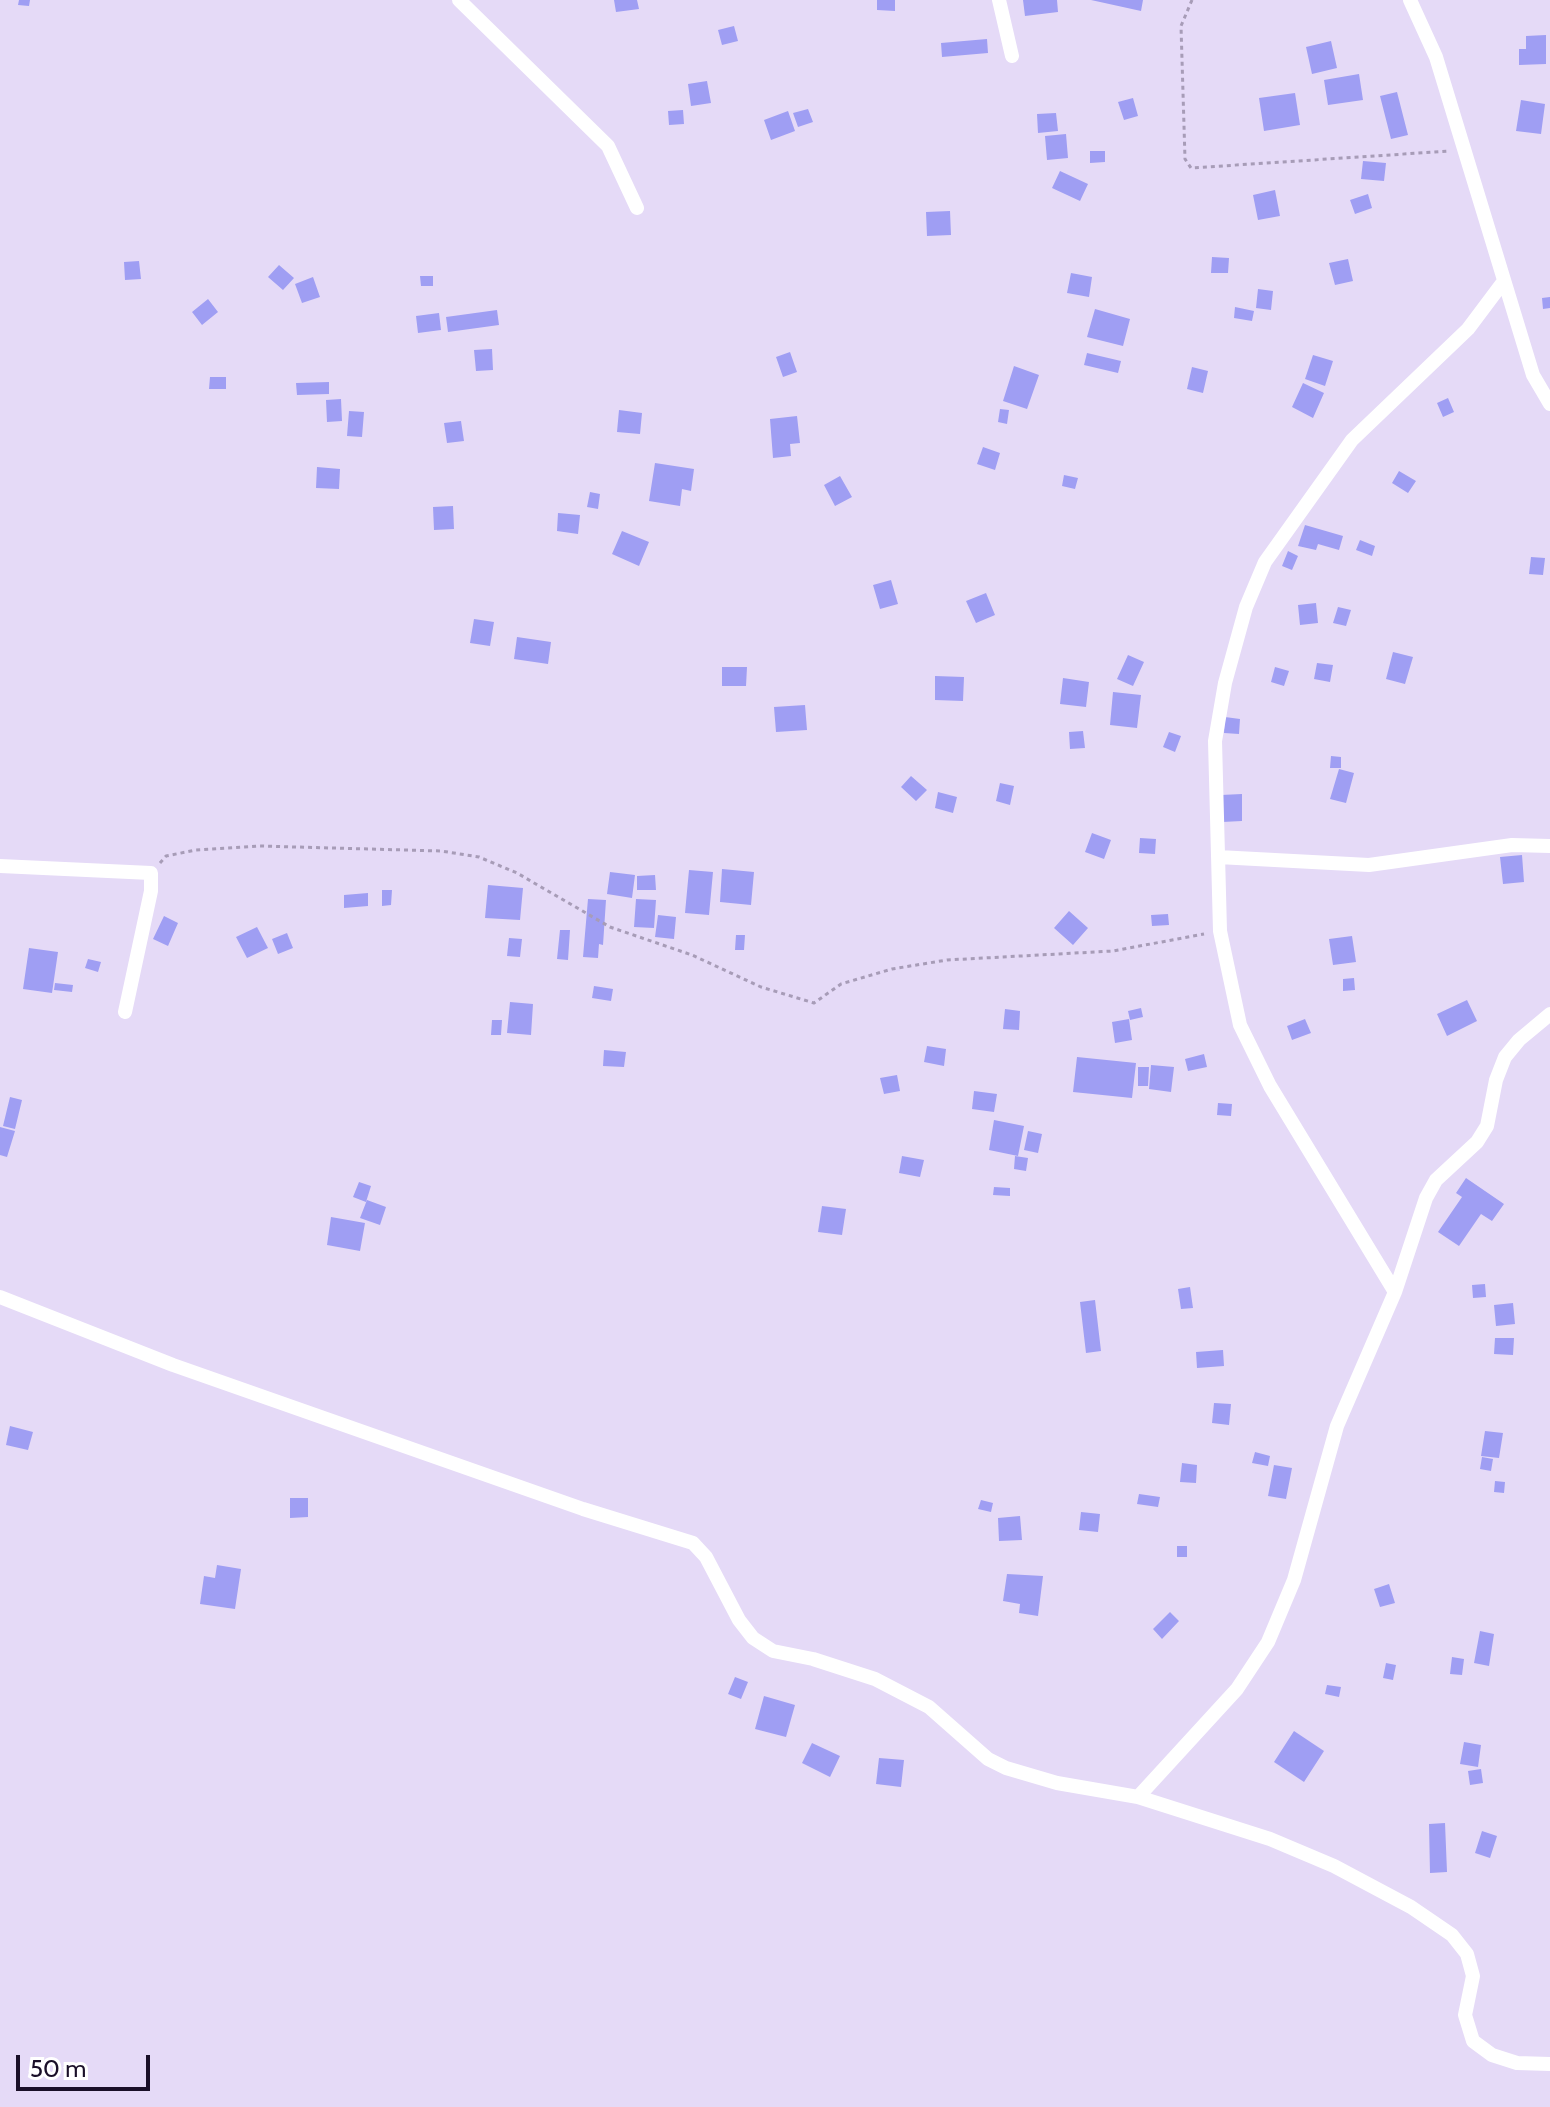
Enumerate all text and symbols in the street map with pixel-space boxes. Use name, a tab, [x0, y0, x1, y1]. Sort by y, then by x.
scale bar	[20, 2039, 154, 2089]
text: 50 m	[30, 2054, 86, 2083]

